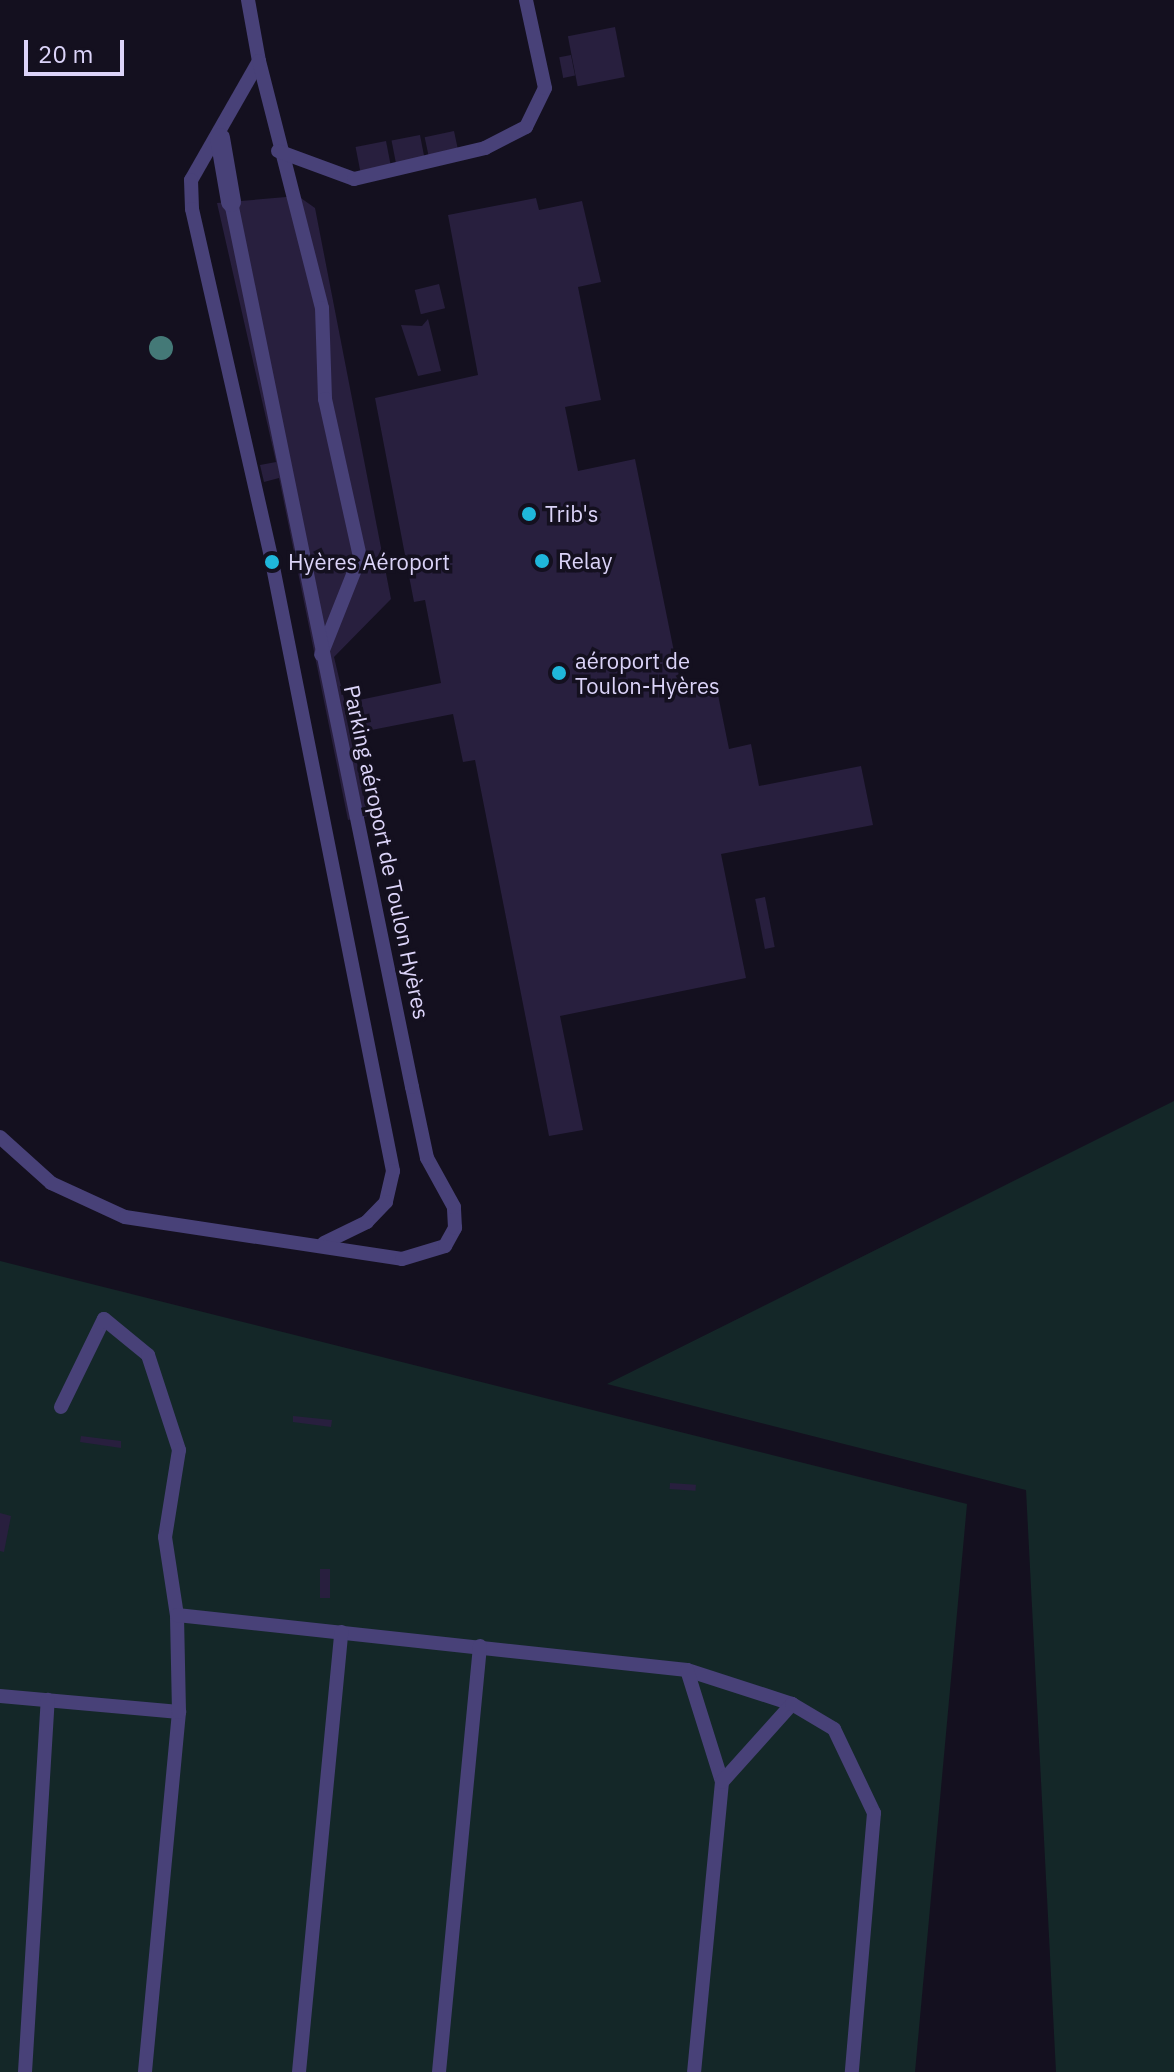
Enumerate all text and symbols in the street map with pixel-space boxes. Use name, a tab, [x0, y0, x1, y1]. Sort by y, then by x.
scale bar	[28, 24, 128, 74]
text: 20 m	[38, 38, 93, 70]
place label: Trib's	[545, 501, 599, 527]
marker: Trib's	[520, 505, 538, 523]
place label: Relay	[558, 548, 612, 574]
place label: Hyères Aéroport	[288, 549, 450, 575]
marker: Relay	[533, 552, 551, 570]
marker: Hyères Aéroport	[263, 553, 281, 571]
place label: aéroport de Toulon-Hyères	[575, 647, 720, 698]
marker: aéroport de Toulon-Hyères	[550, 664, 568, 682]
street label: Parking aéroport de Toulon Hyères	[339, 683, 435, 1021]

